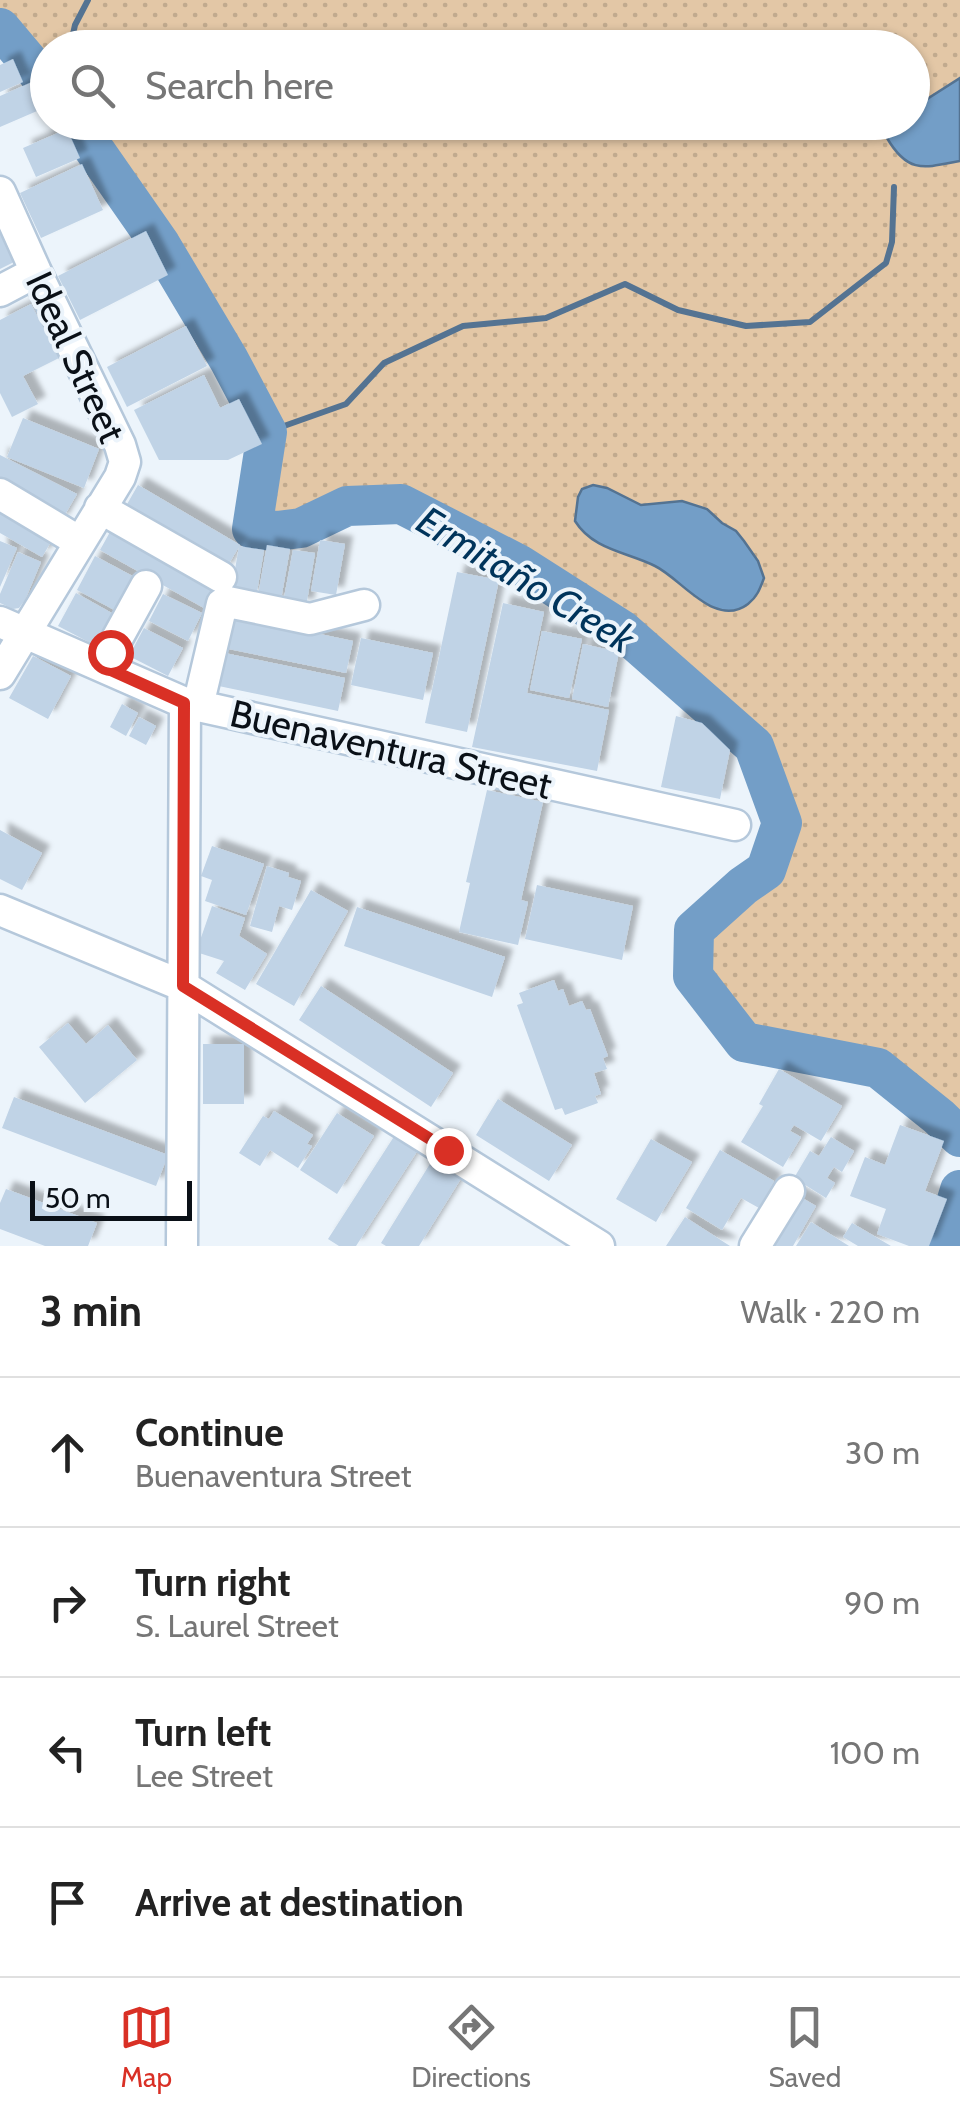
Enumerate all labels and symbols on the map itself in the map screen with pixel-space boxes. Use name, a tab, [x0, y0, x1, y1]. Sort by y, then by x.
street label: Ideal Street	[16, 264, 136, 450]
water label: Ermitaño Creek	[408, 495, 645, 664]
route start	[88, 630, 134, 676]
street label: Buenaventura Street	[226, 689, 556, 809]
route end	[426, 1128, 472, 1174]
scale bar	[30, 1176, 192, 1220]

